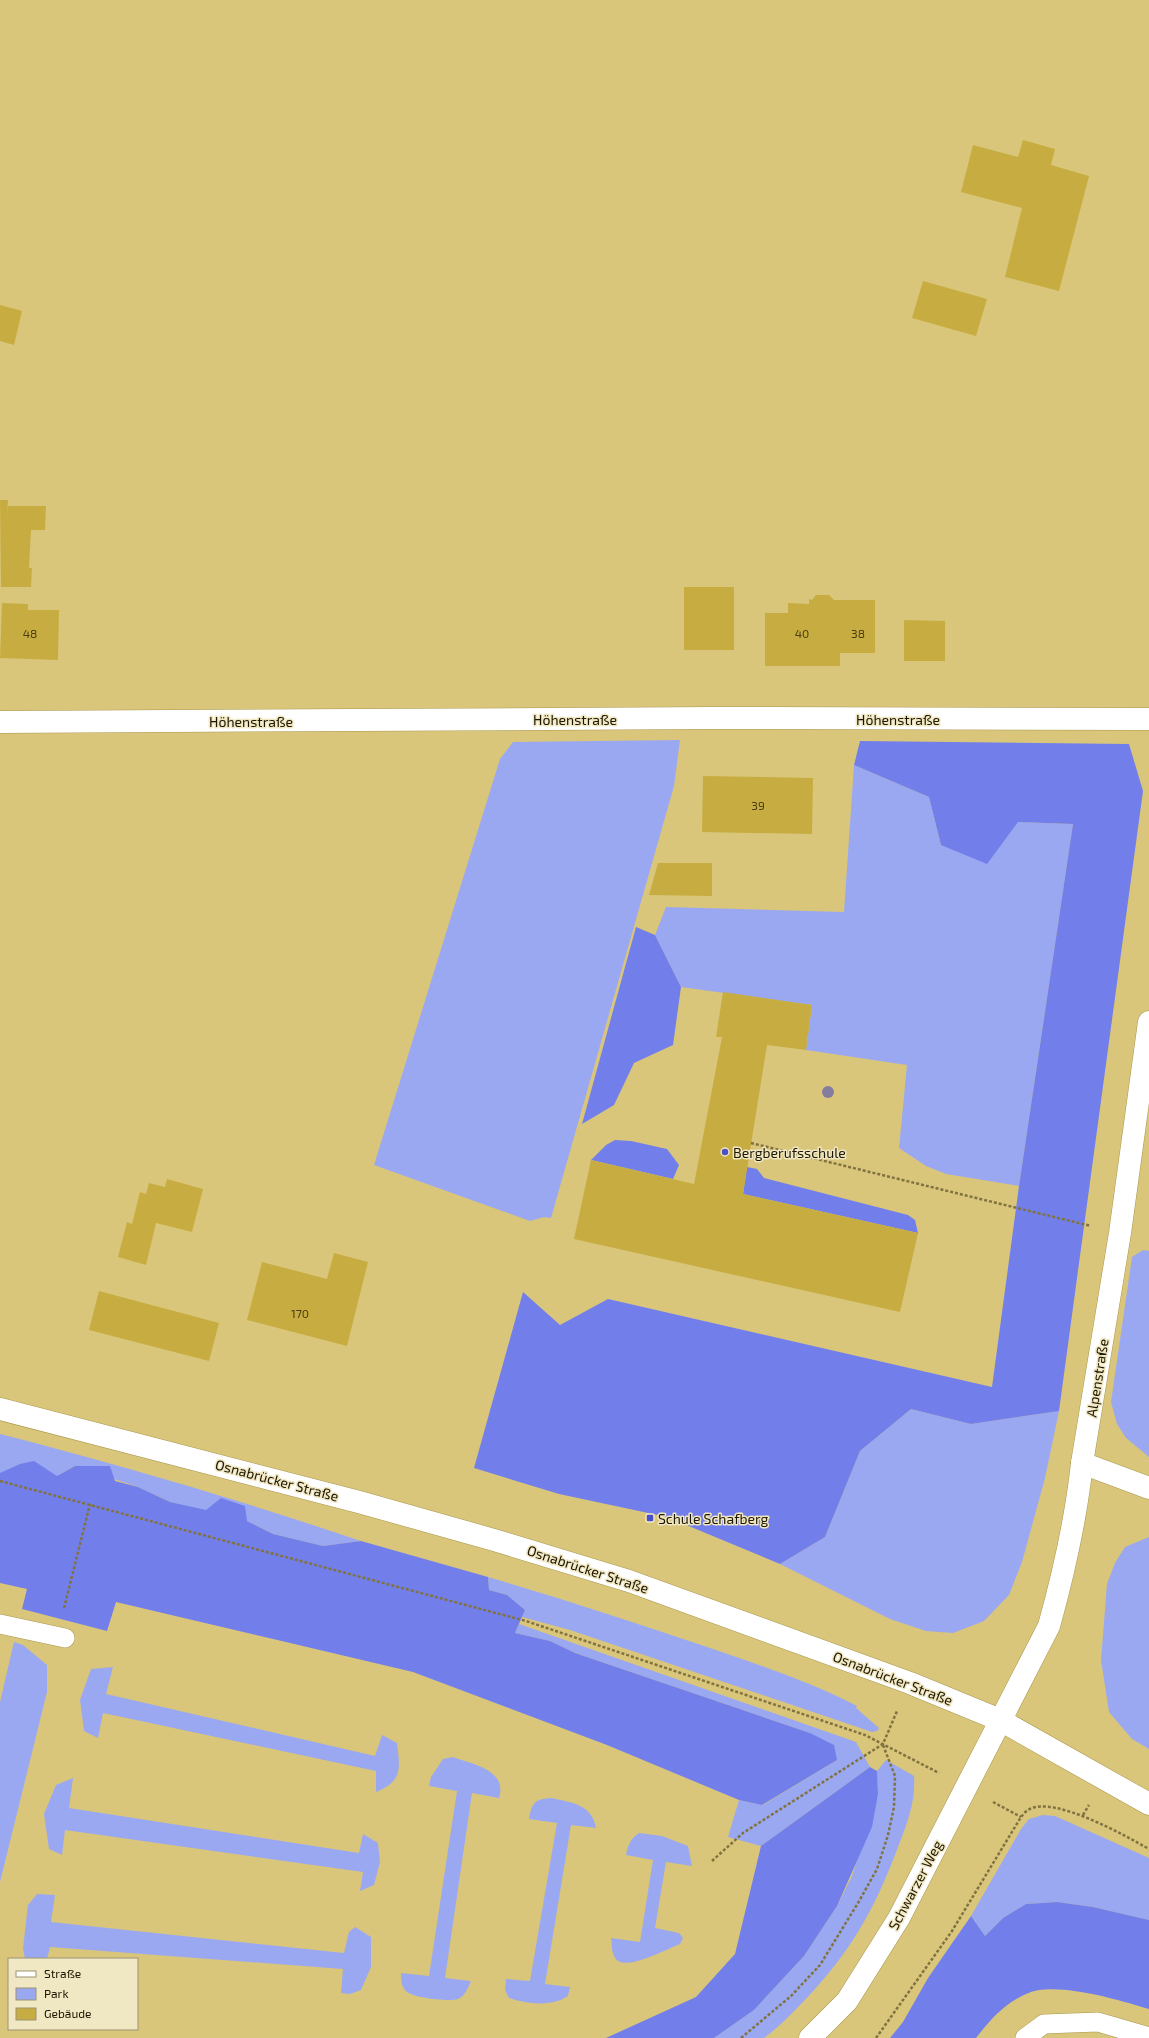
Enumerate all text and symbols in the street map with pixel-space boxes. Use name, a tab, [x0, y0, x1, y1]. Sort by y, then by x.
house number: 48	[23, 626, 37, 640]
house number: 40	[795, 626, 809, 640]
house number: 38	[851, 626, 865, 640]
street label: Höhenstraße	[533, 711, 617, 728]
street label: Höhenstraße	[856, 711, 940, 728]
street label: Höhenstraße	[209, 713, 293, 730]
house number: 39	[751, 798, 765, 812]
place label: Bergberufsschule	[733, 1144, 846, 1161]
marker: Bergberufsschule	[720, 1147, 730, 1157]
house number: 170	[291, 1306, 309, 1320]
street label: Alpenstraße	[1082, 1337, 1112, 1419]
street label: Osnabrücker Straße	[213, 1455, 341, 1505]
place label: Schule Schafberg	[658, 1510, 769, 1527]
marker: Schule Schafberg	[645, 1513, 655, 1523]
street label: Osnabrücker Straße	[525, 1541, 651, 1597]
street label: Osnabrücker Straße	[831, 1647, 955, 1709]
street label: Schwarzer Weg	[884, 1837, 946, 1933]
legend	[8, 1958, 138, 2030]
text: Straße	[44, 1966, 81, 1980]
text: Park	[44, 1986, 69, 2000]
text: Gebäude	[44, 2006, 92, 2020]

